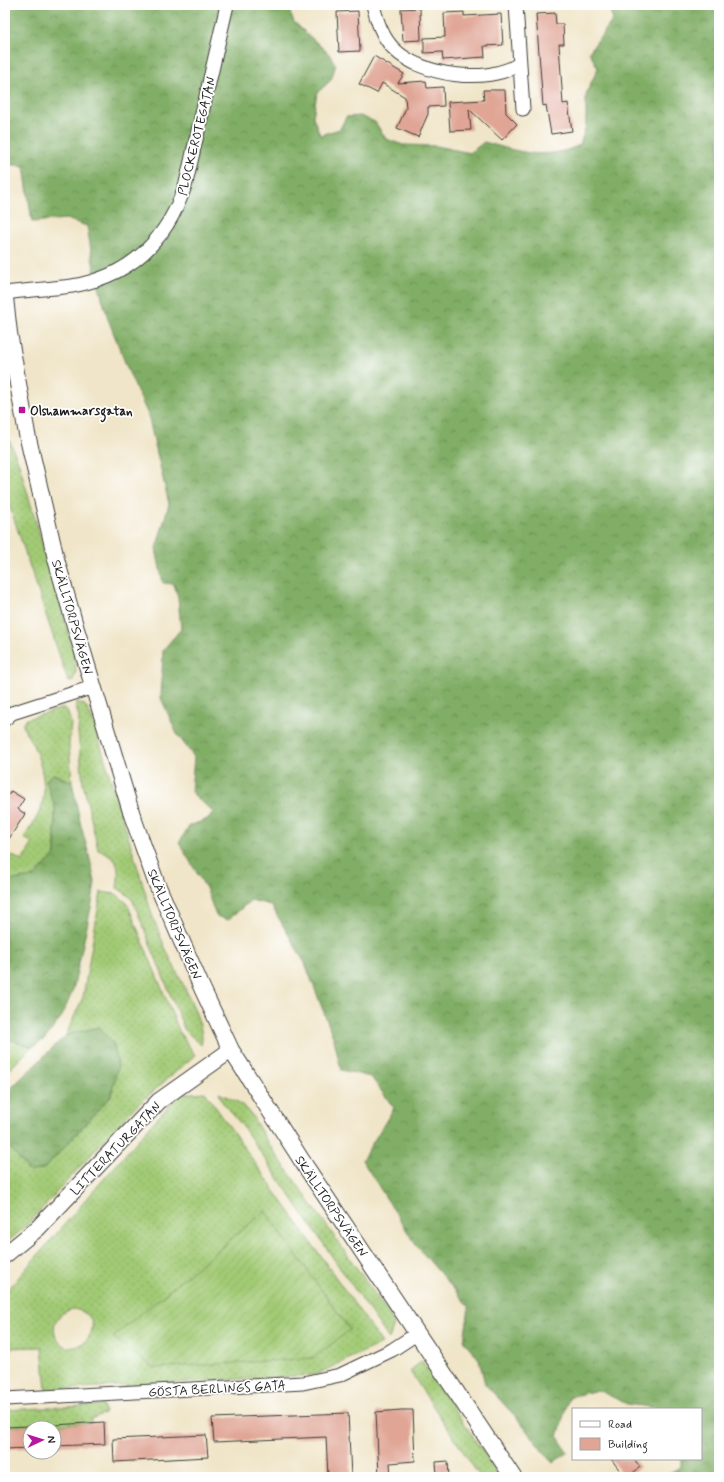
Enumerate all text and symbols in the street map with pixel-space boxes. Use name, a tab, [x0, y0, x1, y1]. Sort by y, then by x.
street label: PLOCKEROTEGATAN	[174, 75, 221, 197]
place label: Olshammarsgatan	[30, 403, 133, 423]
marker: Olshammarsgatan	[17, 405, 27, 415]
street label: SKÄLLTORPSVÄGEN	[47, 558, 96, 677]
street label: SKÄLLTORPSVÄGEN	[143, 867, 205, 983]
street label: LITTERATURGATAN	[67, 1098, 166, 1199]
street label: SKÄLLTORPSVÄGEN	[290, 1153, 371, 1261]
street label: GÖSTA BERLINGS GATA	[148, 1377, 286, 1402]
legend	[572, 1408, 702, 1460]
text: Road	[608, 1417, 632, 1433]
north arrow	[22, 1420, 62, 1460]
text: N	[44, 1435, 58, 1444]
text: Building	[608, 1437, 648, 1454]

